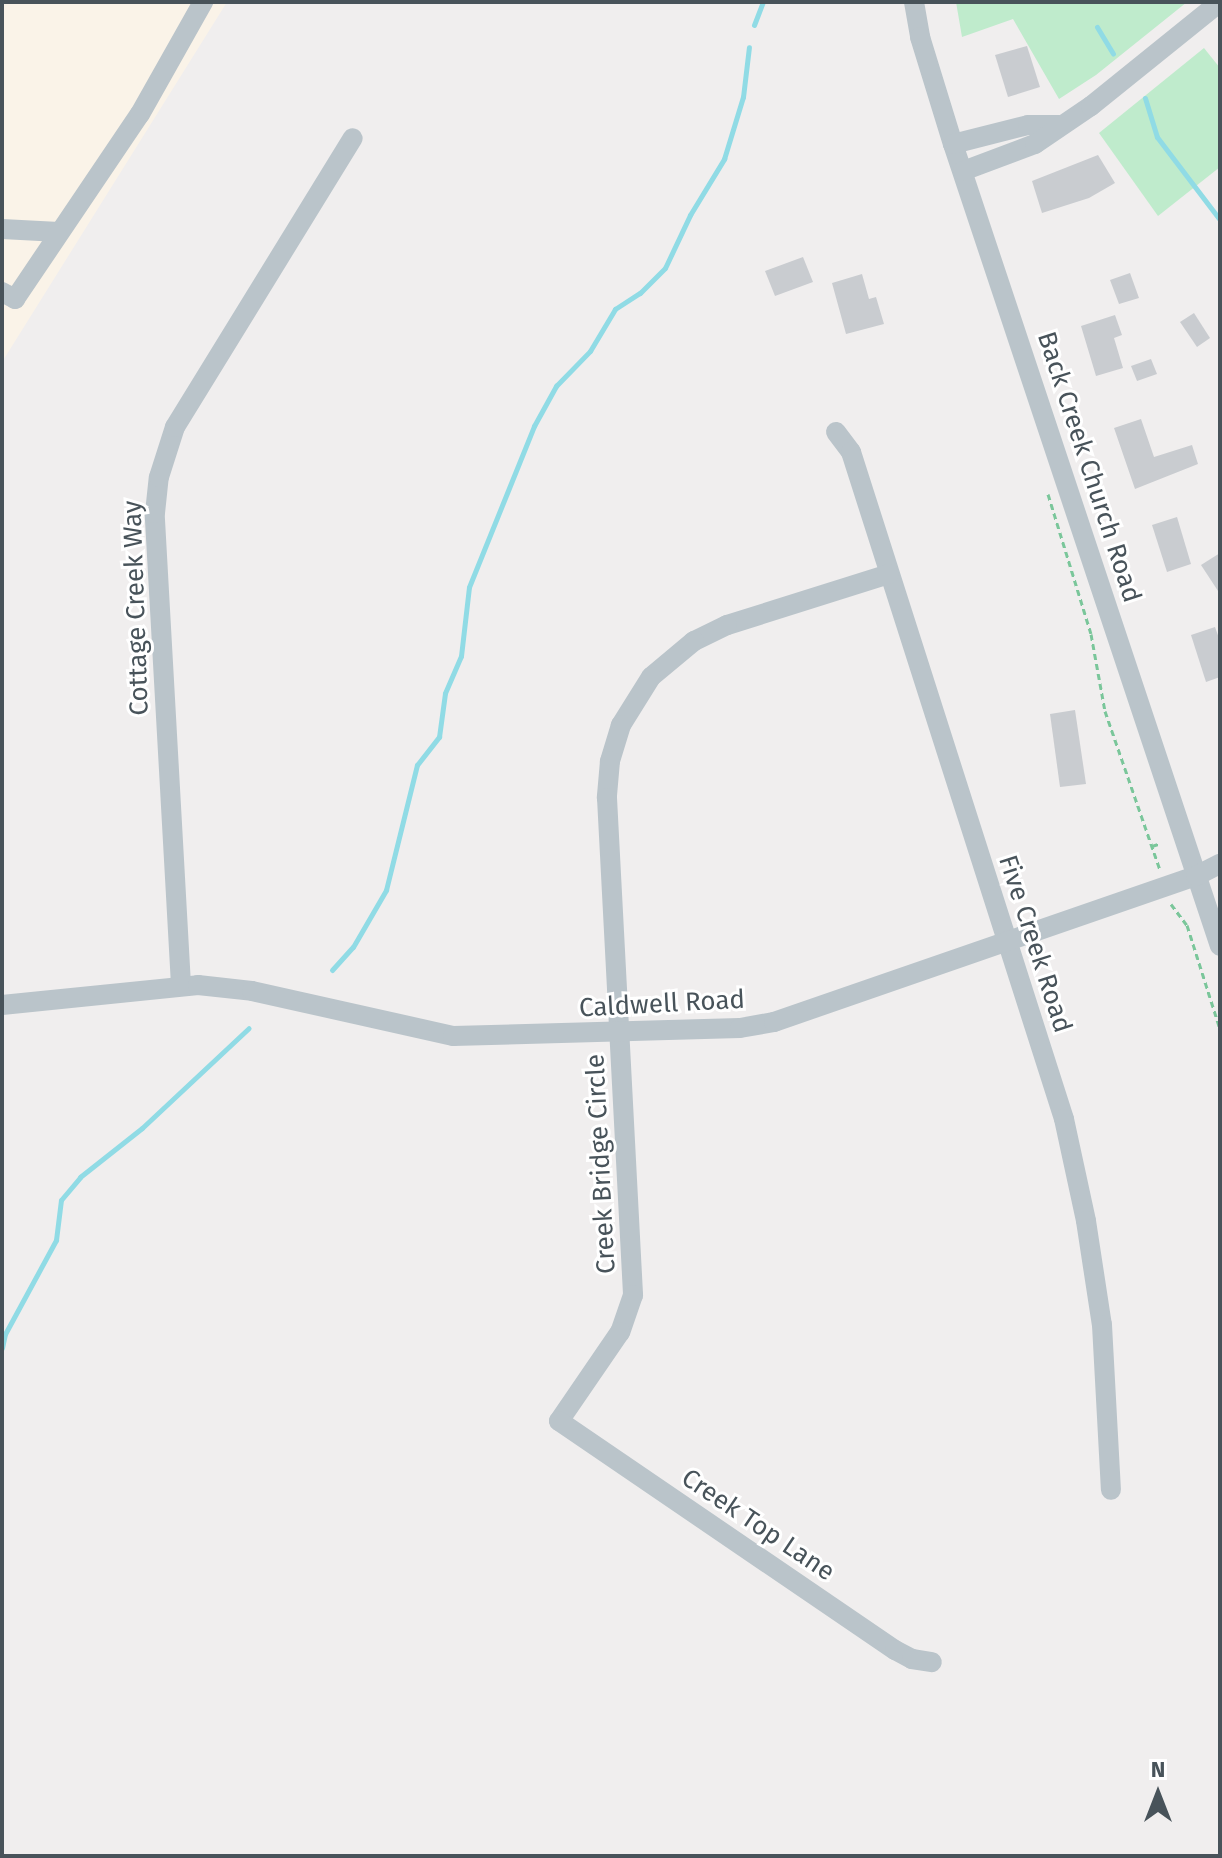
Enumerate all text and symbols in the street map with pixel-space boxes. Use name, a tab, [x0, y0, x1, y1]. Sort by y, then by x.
street label: Back Creek Church Road	[1030, 328, 1148, 606]
street label: Cottage Creek Way	[117, 500, 155, 716]
street label: Five Creek Road	[992, 851, 1078, 1037]
street label: Caldwell Road	[578, 984, 746, 1024]
street label: Creek Bridge Circle	[580, 1053, 622, 1275]
street label: Creek Top Lane	[676, 1462, 840, 1588]
north arrow	[1118, 1754, 1198, 1834]
text: N	[1151, 1756, 1165, 1783]

